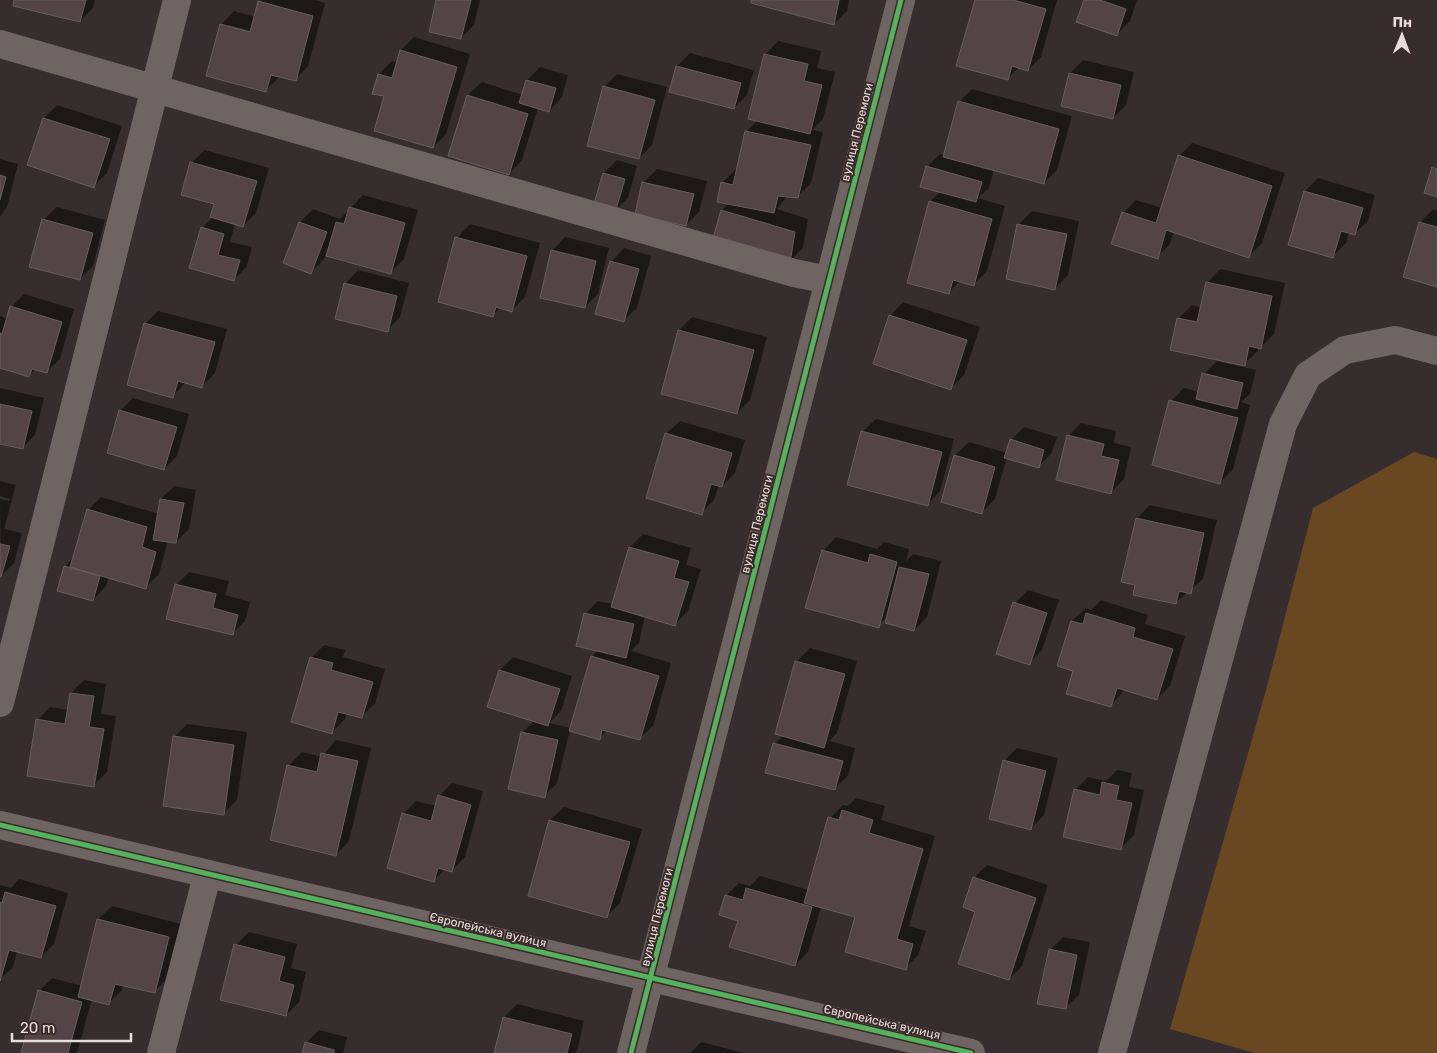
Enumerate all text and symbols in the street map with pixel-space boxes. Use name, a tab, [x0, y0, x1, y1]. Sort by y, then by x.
north arrow	[1377, 10, 1427, 60]
text: Пн	[1392, 14, 1412, 31]
street label: вулиця Перемоги	[838, 81, 876, 183]
street label: вулиця Перемоги	[738, 473, 776, 575]
street label: вулиця Перемоги	[638, 866, 676, 968]
street label: Європейська вулиця	[428, 910, 548, 950]
street label: Європейська вулиця	[822, 1002, 942, 1042]
scale bar	[12, 1010, 131, 1042]
text: 20 m	[20, 1019, 55, 1037]

